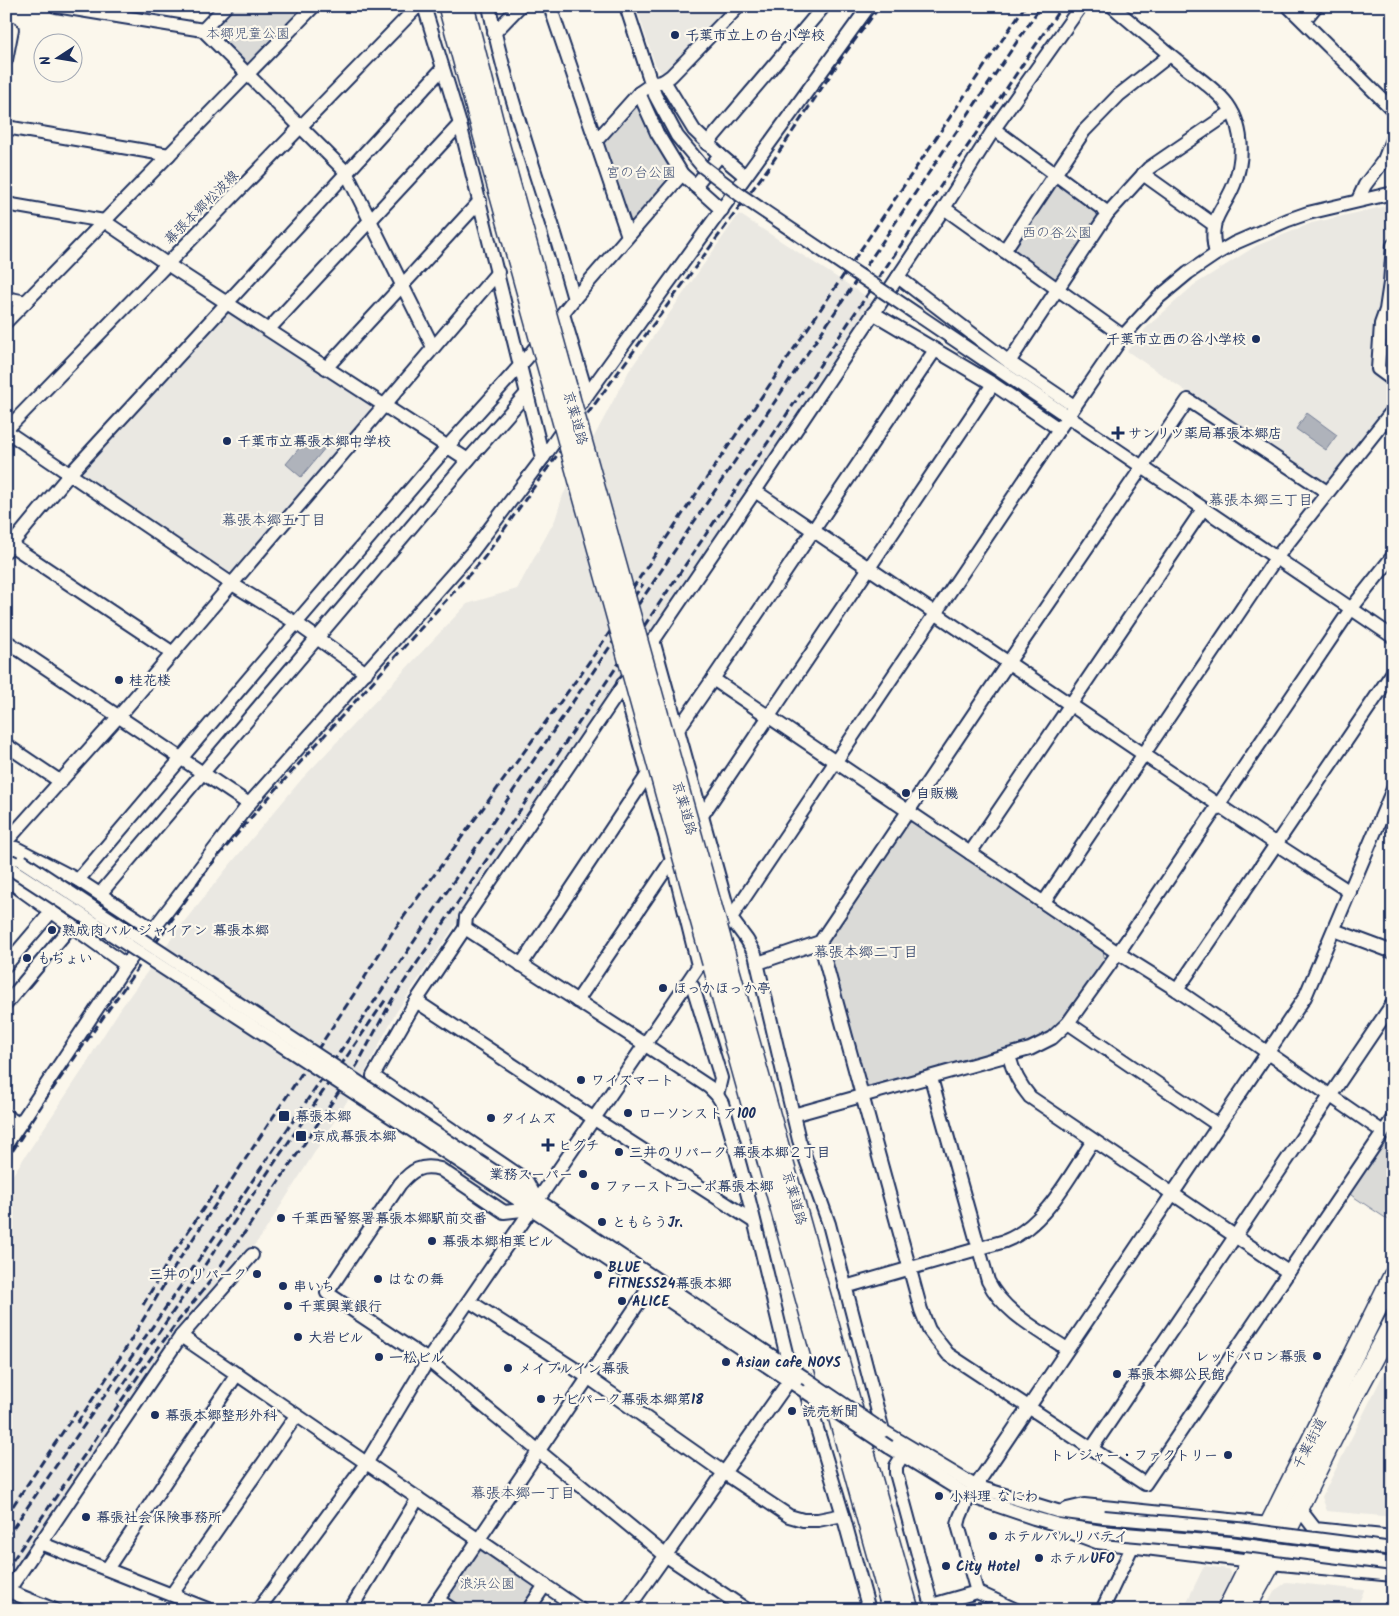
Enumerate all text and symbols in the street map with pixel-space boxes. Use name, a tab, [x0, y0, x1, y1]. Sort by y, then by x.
park label: 本郷児童公園	[206, 23, 290, 45]
place label: 千葉市立上の台小学校	[685, 25, 825, 47]
marker: 千葉市立上の台小学校	[669, 29, 681, 41]
north arrow	[32, 32, 82, 82]
text: N	[35, 54, 58, 67]
park label: 宮の台公園	[606, 162, 676, 184]
street label: 幕張本郷松波線	[159, 165, 244, 250]
park label: 西の谷公園	[1022, 222, 1092, 244]
place label: 千葉市立西の谷小学校	[1106, 329, 1246, 351]
marker: 千葉市立西の谷小学校	[1250, 333, 1262, 345]
street label: 京葉道路	[557, 388, 593, 448]
place label: サンリツ薬局幕張本郷店	[1128, 423, 1282, 445]
marker: サンリツ薬局幕張本郷店	[1112, 427, 1124, 439]
place label: 千葉市立幕張本郷中学校	[237, 431, 391, 453]
marker: 千葉市立幕張本郷中学校	[221, 435, 233, 447]
district label: 幕張本郷三丁目	[1208, 489, 1314, 513]
district label: 幕張本郷五丁目	[221, 509, 327, 533]
place label: 桂花楼	[129, 670, 171, 692]
marker: 桂花楼	[113, 674, 125, 686]
street label: 京葉道路	[666, 778, 702, 838]
place label: 自販機	[916, 783, 958, 805]
marker: 自販機	[900, 787, 912, 799]
place label: 熟成肉バル ジャイアン 幕張本郷	[62, 920, 269, 942]
marker: 熟成肉バル ジャイアン 幕張本郷	[46, 924, 58, 936]
district label: 幕張本郷二丁目	[813, 941, 919, 965]
place label: もぢょい	[37, 948, 93, 970]
marker: もぢょい	[21, 952, 33, 964]
place label: ほっかほっか亭	[673, 978, 771, 1000]
marker: ほっかほっか亭	[657, 982, 669, 994]
place label: ワイズマート	[591, 1070, 674, 1092]
marker: ワイズマート	[575, 1074, 587, 1086]
place label: ローソンストア100	[638, 1103, 757, 1125]
place label: 幕張本郷	[295, 1106, 351, 1128]
marker: ローソンストア100	[622, 1107, 634, 1119]
place label: タイムズ	[501, 1108, 556, 1130]
marker: 幕張本郷	[277, 1109, 291, 1123]
marker: タイムズ	[485, 1112, 497, 1124]
place label: 京成幕張本郷	[312, 1126, 396, 1148]
marker: 京成幕張本郷	[294, 1129, 308, 1143]
place label: ヒグチ	[558, 1135, 600, 1157]
marker: ヒグチ	[542, 1139, 554, 1151]
place label: 三井のリパーク 幕張本郷２丁目	[629, 1142, 830, 1164]
marker: 三井のリパーク 幕張本郷２丁目	[613, 1146, 625, 1158]
place label: 業務スーパー	[490, 1164, 573, 1186]
marker: 業務スーパー	[577, 1168, 589, 1180]
street label: 京葉道路	[776, 1168, 812, 1228]
place label: ファーストコーポ幕張本郷	[605, 1176, 773, 1198]
marker: ファーストコーポ幕張本郷	[589, 1180, 601, 1192]
place label: 千葉西警察署幕張本郷駅前交番	[291, 1208, 487, 1230]
marker: 千葉西警察署幕張本郷駅前交番	[275, 1212, 287, 1224]
place label: ともらうJr.	[612, 1212, 683, 1234]
marker: ともらうJr.	[596, 1216, 608, 1228]
place label: 幕張本郷相葉ビル	[442, 1231, 554, 1253]
marker: 幕張本郷相葉ビル	[426, 1235, 438, 1247]
place label: BLUE FITNESS24幕張本郷	[608, 1257, 731, 1295]
place label: 三井のリパーク	[149, 1264, 247, 1286]
marker: 三井のリパーク	[251, 1268, 263, 1280]
place label: はなの舞	[388, 1269, 444, 1291]
marker: BLUE FITNESS24幕張本郷	[592, 1269, 604, 1281]
marker: はなの舞	[372, 1273, 384, 1285]
place label: 串いち	[293, 1276, 335, 1298]
marker: 串いち	[277, 1280, 289, 1292]
place label: ALICE	[632, 1291, 670, 1313]
marker: ALICE	[616, 1295, 628, 1307]
place label: 千葉興業銀行	[298, 1296, 382, 1318]
marker: 千葉興業銀行	[282, 1300, 294, 1312]
place label: 大岩ビル	[308, 1327, 364, 1349]
marker: 大岩ビル	[292, 1331, 304, 1343]
place label: レッドバロン幕張	[1195, 1346, 1307, 1368]
place label: 一松ビル	[389, 1347, 445, 1369]
marker: レッドバロン幕張	[1311, 1350, 1323, 1362]
marker: 一松ビル	[373, 1351, 385, 1363]
place label: Asian cafe NOYS	[736, 1352, 841, 1374]
marker: Asian cafe NOYS	[720, 1356, 732, 1368]
place label: メイプルイン幕張	[518, 1358, 629, 1380]
marker: メイプルイン幕張	[502, 1362, 514, 1374]
place label: 幕張本郷公民館	[1127, 1364, 1225, 1386]
marker: 幕張本郷公民館	[1111, 1368, 1123, 1380]
place label: ナビパーク幕張本郷第18	[551, 1389, 704, 1411]
marker: ナビパーク幕張本郷第18	[535, 1393, 547, 1405]
place label: 読売新聞	[802, 1401, 858, 1423]
place label: 幕張本郷整形外科	[165, 1405, 278, 1427]
marker: 読売新聞	[786, 1405, 798, 1417]
marker: 幕張本郷整形外科	[149, 1409, 161, 1421]
street label: 千葉街道	[1287, 1414, 1332, 1473]
place label: トレジャー・ファクトリー	[1050, 1445, 1218, 1467]
marker: トレジャー・ファクトリー	[1222, 1449, 1234, 1461]
district label: 幕張本郷一丁目	[470, 1482, 576, 1506]
place label: 小料理 なにわ	[949, 1486, 1038, 1508]
marker: 小料理 なにわ	[933, 1490, 945, 1502]
place label: 幕張社会保険事務所	[96, 1507, 222, 1529]
marker: 幕張社会保険事務所	[80, 1511, 92, 1523]
place label: ホテルパルリバテイ	[1003, 1526, 1128, 1548]
marker: ホテルパルリバテイ	[987, 1530, 999, 1542]
place label: ホテルUFO	[1049, 1548, 1115, 1570]
marker: ホテルUFO	[1033, 1552, 1045, 1564]
place label: City Hotel	[956, 1556, 1020, 1578]
marker: City Hotel	[940, 1560, 952, 1572]
park label: 浪浜公園	[459, 1573, 515, 1595]

